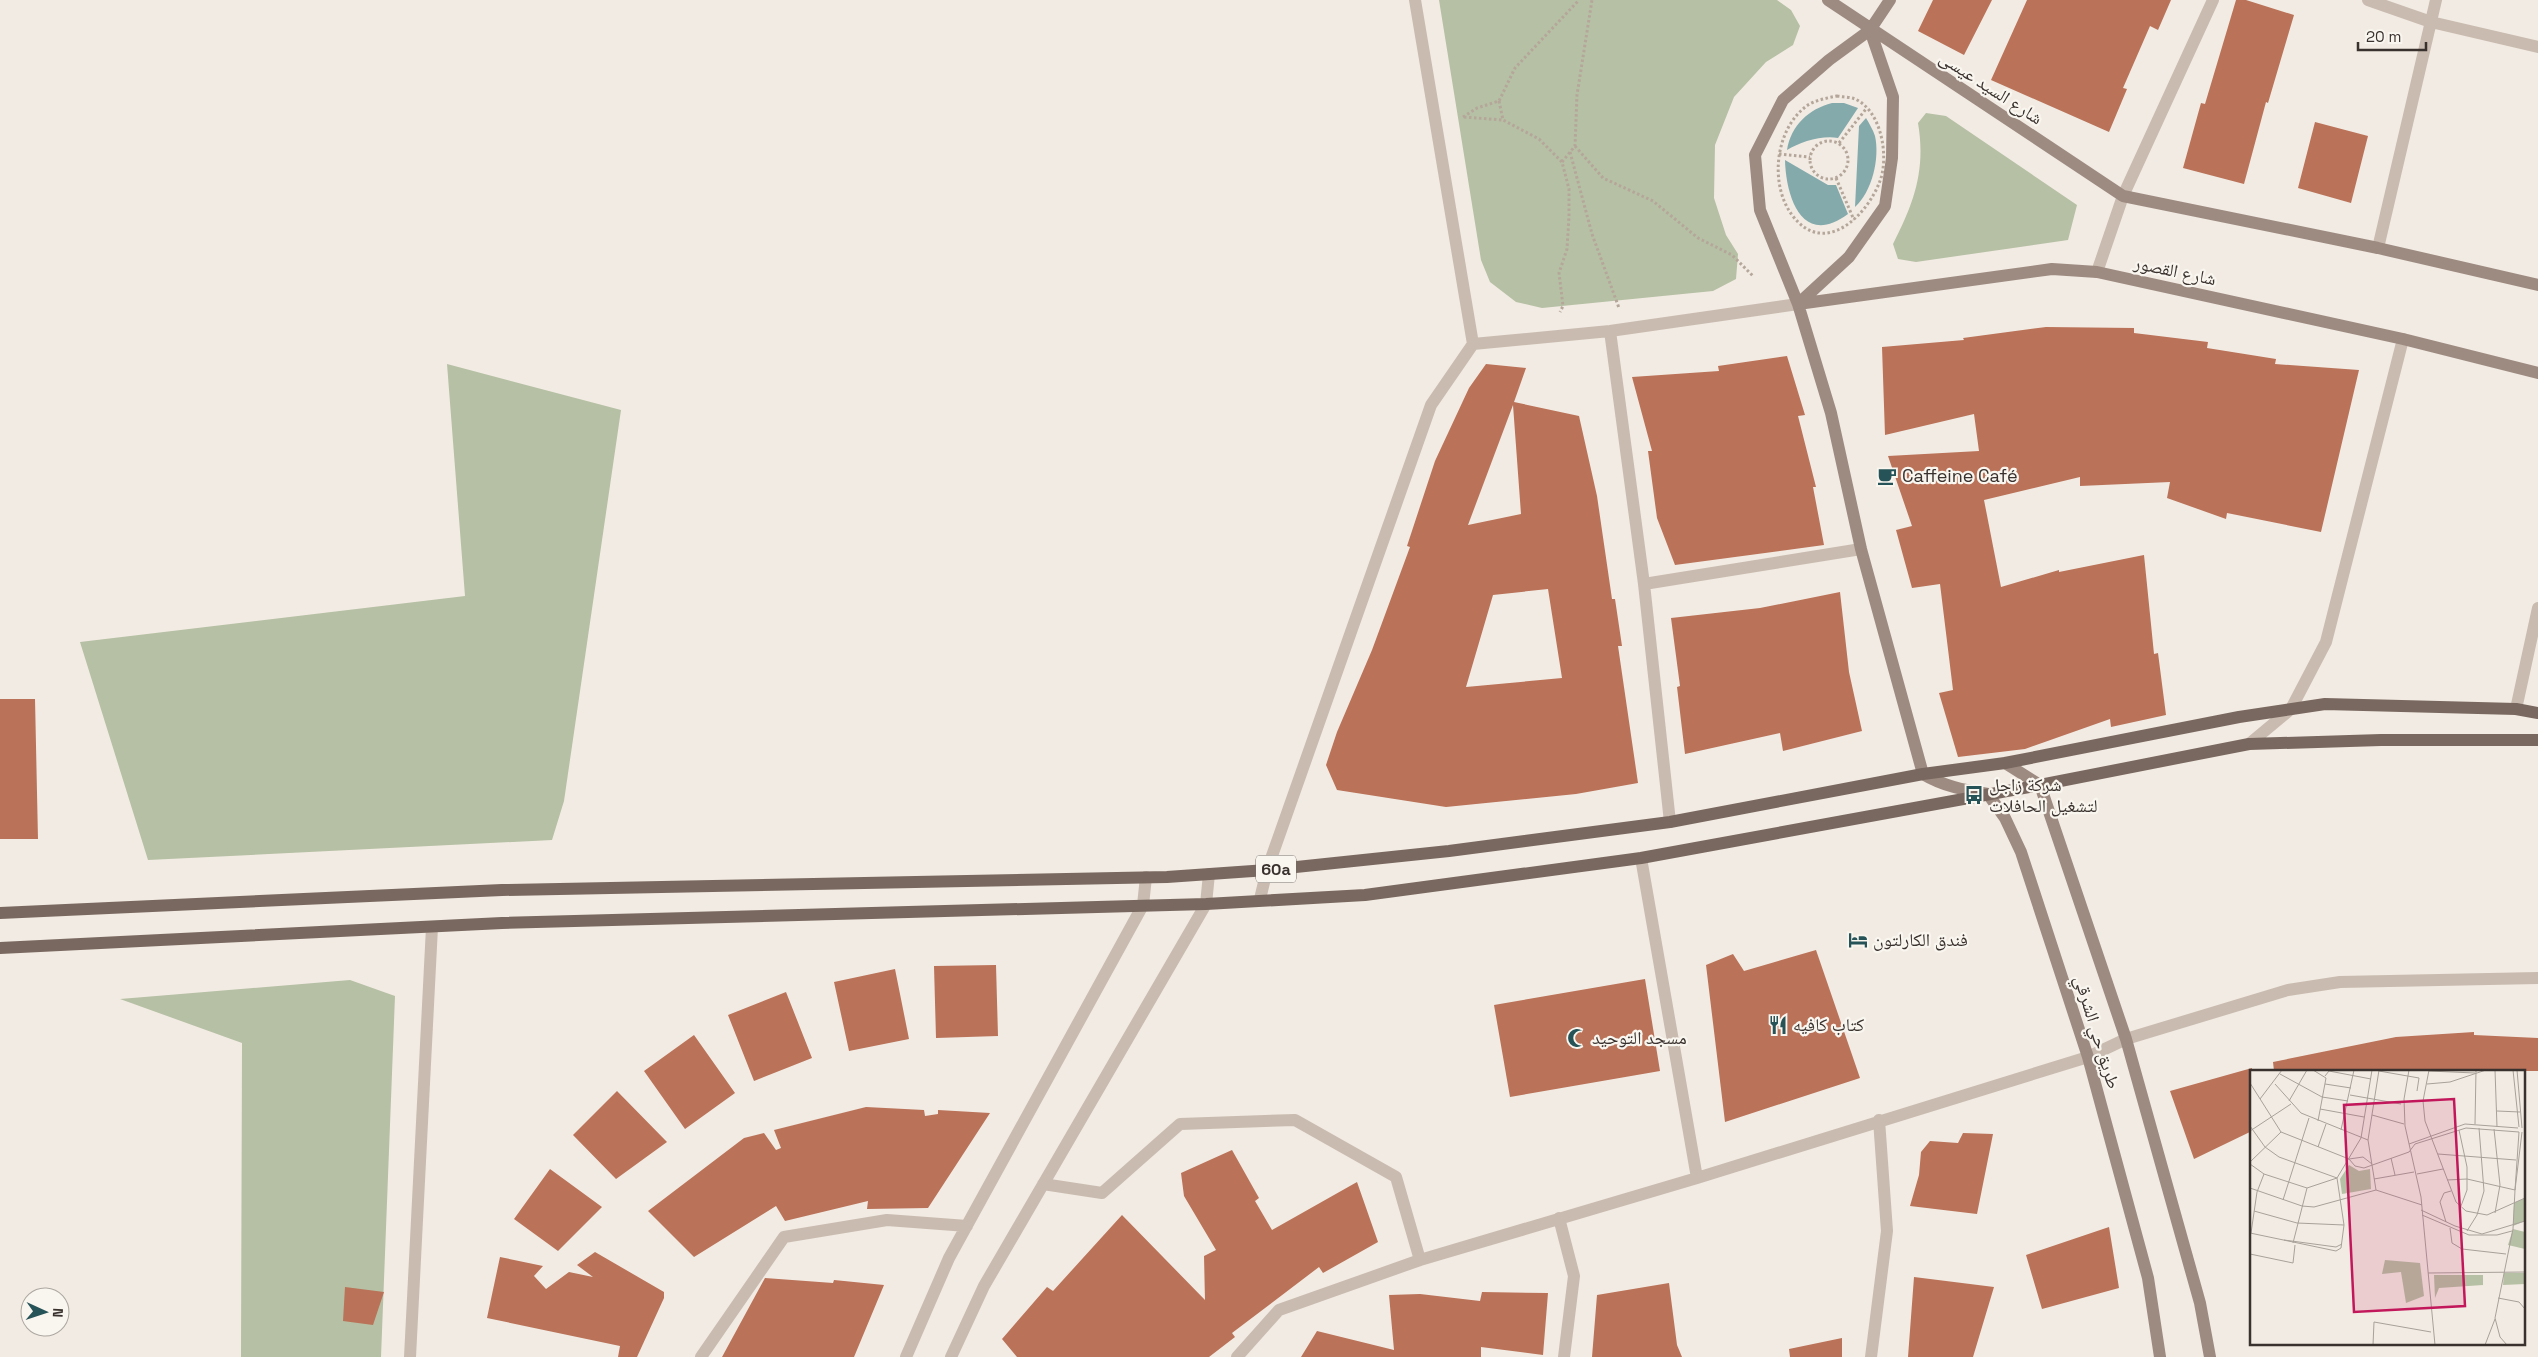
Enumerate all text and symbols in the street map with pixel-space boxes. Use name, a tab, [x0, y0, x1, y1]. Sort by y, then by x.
scale bar	[2358, 20, 2426, 52]
text: 20 m	[2366, 27, 2401, 46]
street label: شارع السيد عيسى	[1935, 46, 2047, 129]
street label: شارع القصور	[2131, 250, 2218, 290]
place label: Caffeine Café	[1902, 464, 2018, 487]
cafe icon: Caffeine Café	[1876, 465, 1898, 487]
place label: شركة زاجل لتشغيل الحافلات	[1989, 773, 2098, 817]
bus stop icon: شركة زاجل لتشغيل الحافلات	[1963, 784, 1985, 806]
road number: 60a	[1256, 856, 1296, 882]
place label: فندق الكارلتون	[1873, 928, 1968, 951]
hotel icon: فندق الكارلتون	[1847, 929, 1869, 951]
street label: طريق حي الشرقي	[2066, 972, 2126, 1092]
place label: كتاب كافيه	[1793, 1013, 1865, 1036]
restaurant icon: كتاب كافيه	[1767, 1014, 1789, 1036]
place label: مسجد التوحيد	[1592, 1026, 1687, 1049]
mosque icon: مسجد التوحيد	[1566, 1027, 1588, 1049]
inset map	[2250, 1070, 2526, 1344]
north arrow	[20, 1287, 70, 1337]
text: N	[49, 1308, 67, 1318]

